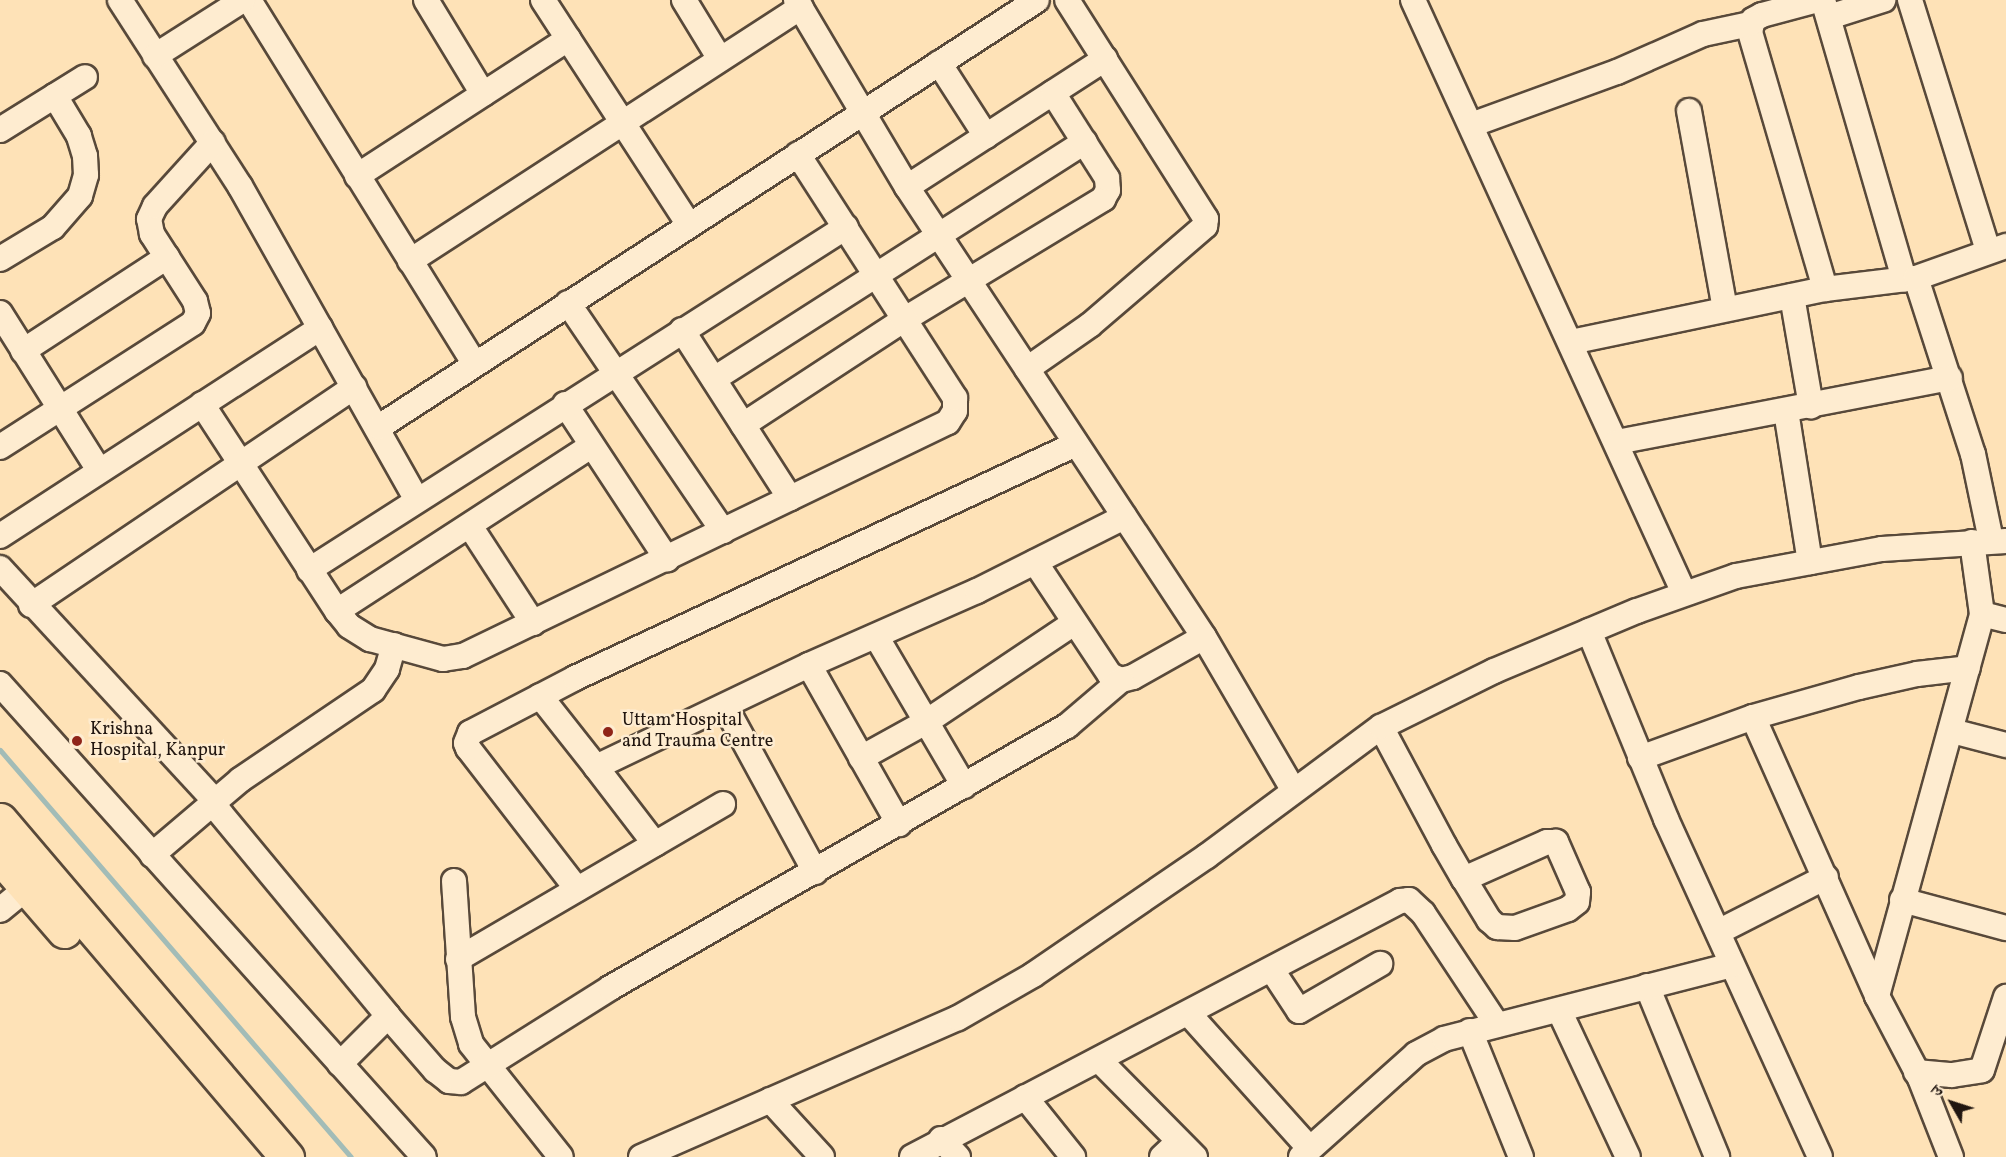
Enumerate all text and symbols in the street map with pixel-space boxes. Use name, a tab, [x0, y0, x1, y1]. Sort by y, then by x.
place label: Uttam Hospital and Trauma Centre	[622, 711, 774, 754]
place label: Krishna Hospital, Kanpur	[90, 720, 225, 762]
marker: Uttam Hospital and Trauma Centre	[599, 723, 617, 741]
marker: Krishna Hospital, Kanpur	[68, 732, 86, 750]
north arrow	[1922, 1073, 1982, 1133]
text: उ	[1927, 1082, 1949, 1102]

